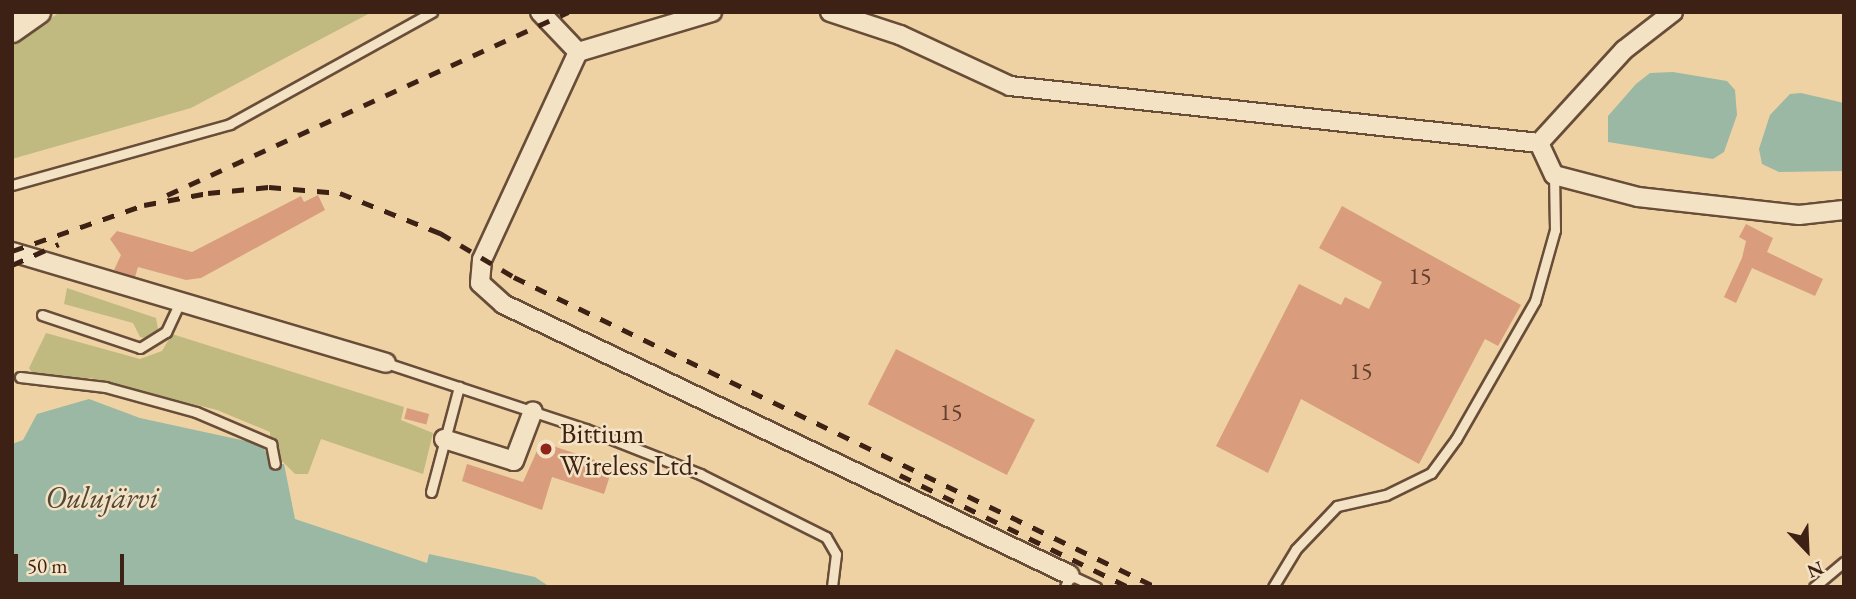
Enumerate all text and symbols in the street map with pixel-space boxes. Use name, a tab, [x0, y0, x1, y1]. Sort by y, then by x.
house number: 15	[1408, 262, 1432, 290]
house number: 15	[1349, 357, 1373, 385]
house number: 15	[939, 398, 963, 426]
place label: Bittium Wireless Ltd.	[560, 416, 699, 482]
marker: Bittium Wireless Ltd.	[538, 441, 554, 457]
water label: Oulujärvi	[46, 480, 158, 516]
north arrow	[1772, 515, 1842, 585]
scale bar	[18, 540, 128, 584]
text: 50 m	[27, 552, 68, 579]
text: N	[1803, 555, 1827, 584]

